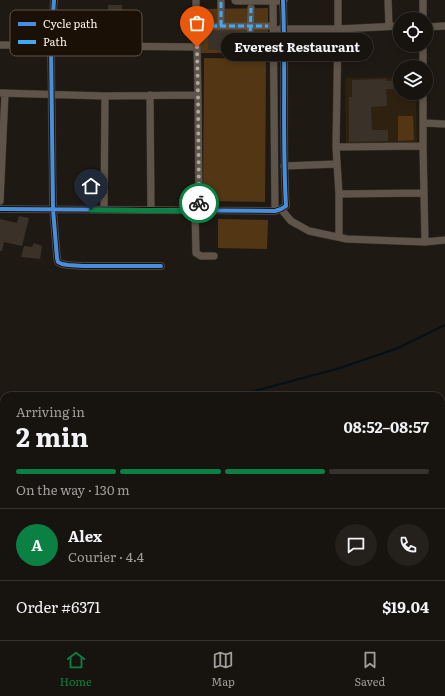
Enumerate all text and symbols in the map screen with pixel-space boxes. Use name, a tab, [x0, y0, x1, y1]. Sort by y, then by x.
pin	[180, 6, 214, 47]
legend	[10, 10, 142, 56]
icon: bag	[186, 12, 208, 34]
map controls	[393, 12, 433, 100]
button: locate	[393, 12, 433, 52]
text: Cycle path	[43, 15, 98, 31]
text: Path	[43, 33, 67, 49]
callout: Everest Restaurant	[221, 33, 373, 61]
text: Everest Restaurant	[234, 37, 360, 56]
button: layers	[393, 60, 433, 100]
pin	[74, 169, 108, 210]
icon: home	[80, 175, 102, 197]
courier	[179, 183, 219, 223]
icon: bike	[188, 192, 210, 214]
text: Arriving in	[16, 402, 85, 421]
text: 08:52–08:57	[343, 415, 429, 438]
text: 2 min	[16, 416, 89, 455]
text: On the way · 130 m	[16, 480, 130, 499]
text: Alex	[68, 524, 102, 547]
button: chat	[335, 524, 377, 566]
button: phone	[387, 524, 429, 566]
text: A	[31, 533, 43, 556]
text: Courier · 4.4	[68, 547, 144, 566]
text: Order #6371	[16, 595, 101, 618]
text: $19.04	[382, 595, 429, 618]
tab: Home	[60, 649, 92, 689]
tab: Map	[211, 649, 235, 689]
tab: Saved	[355, 649, 385, 689]

